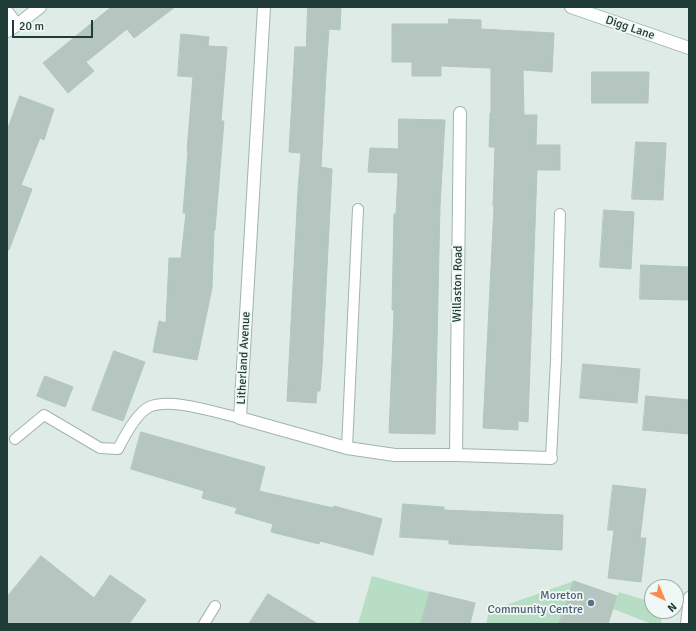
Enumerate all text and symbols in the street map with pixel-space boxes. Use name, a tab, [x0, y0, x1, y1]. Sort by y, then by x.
scale bar	[14, 12, 95, 38]
street label: Digg Lane	[603, 13, 657, 43]
text: 20 m	[19, 19, 44, 34]
street label: Willaston Road	[450, 245, 466, 323]
street label: Litherland Avenue	[234, 311, 254, 405]
north arrow	[644, 579, 684, 619]
place label: Moreton Community Centre	[488, 589, 583, 617]
marker: Moreton Community Centre	[586, 598, 596, 608]
text: N	[665, 600, 679, 615]

